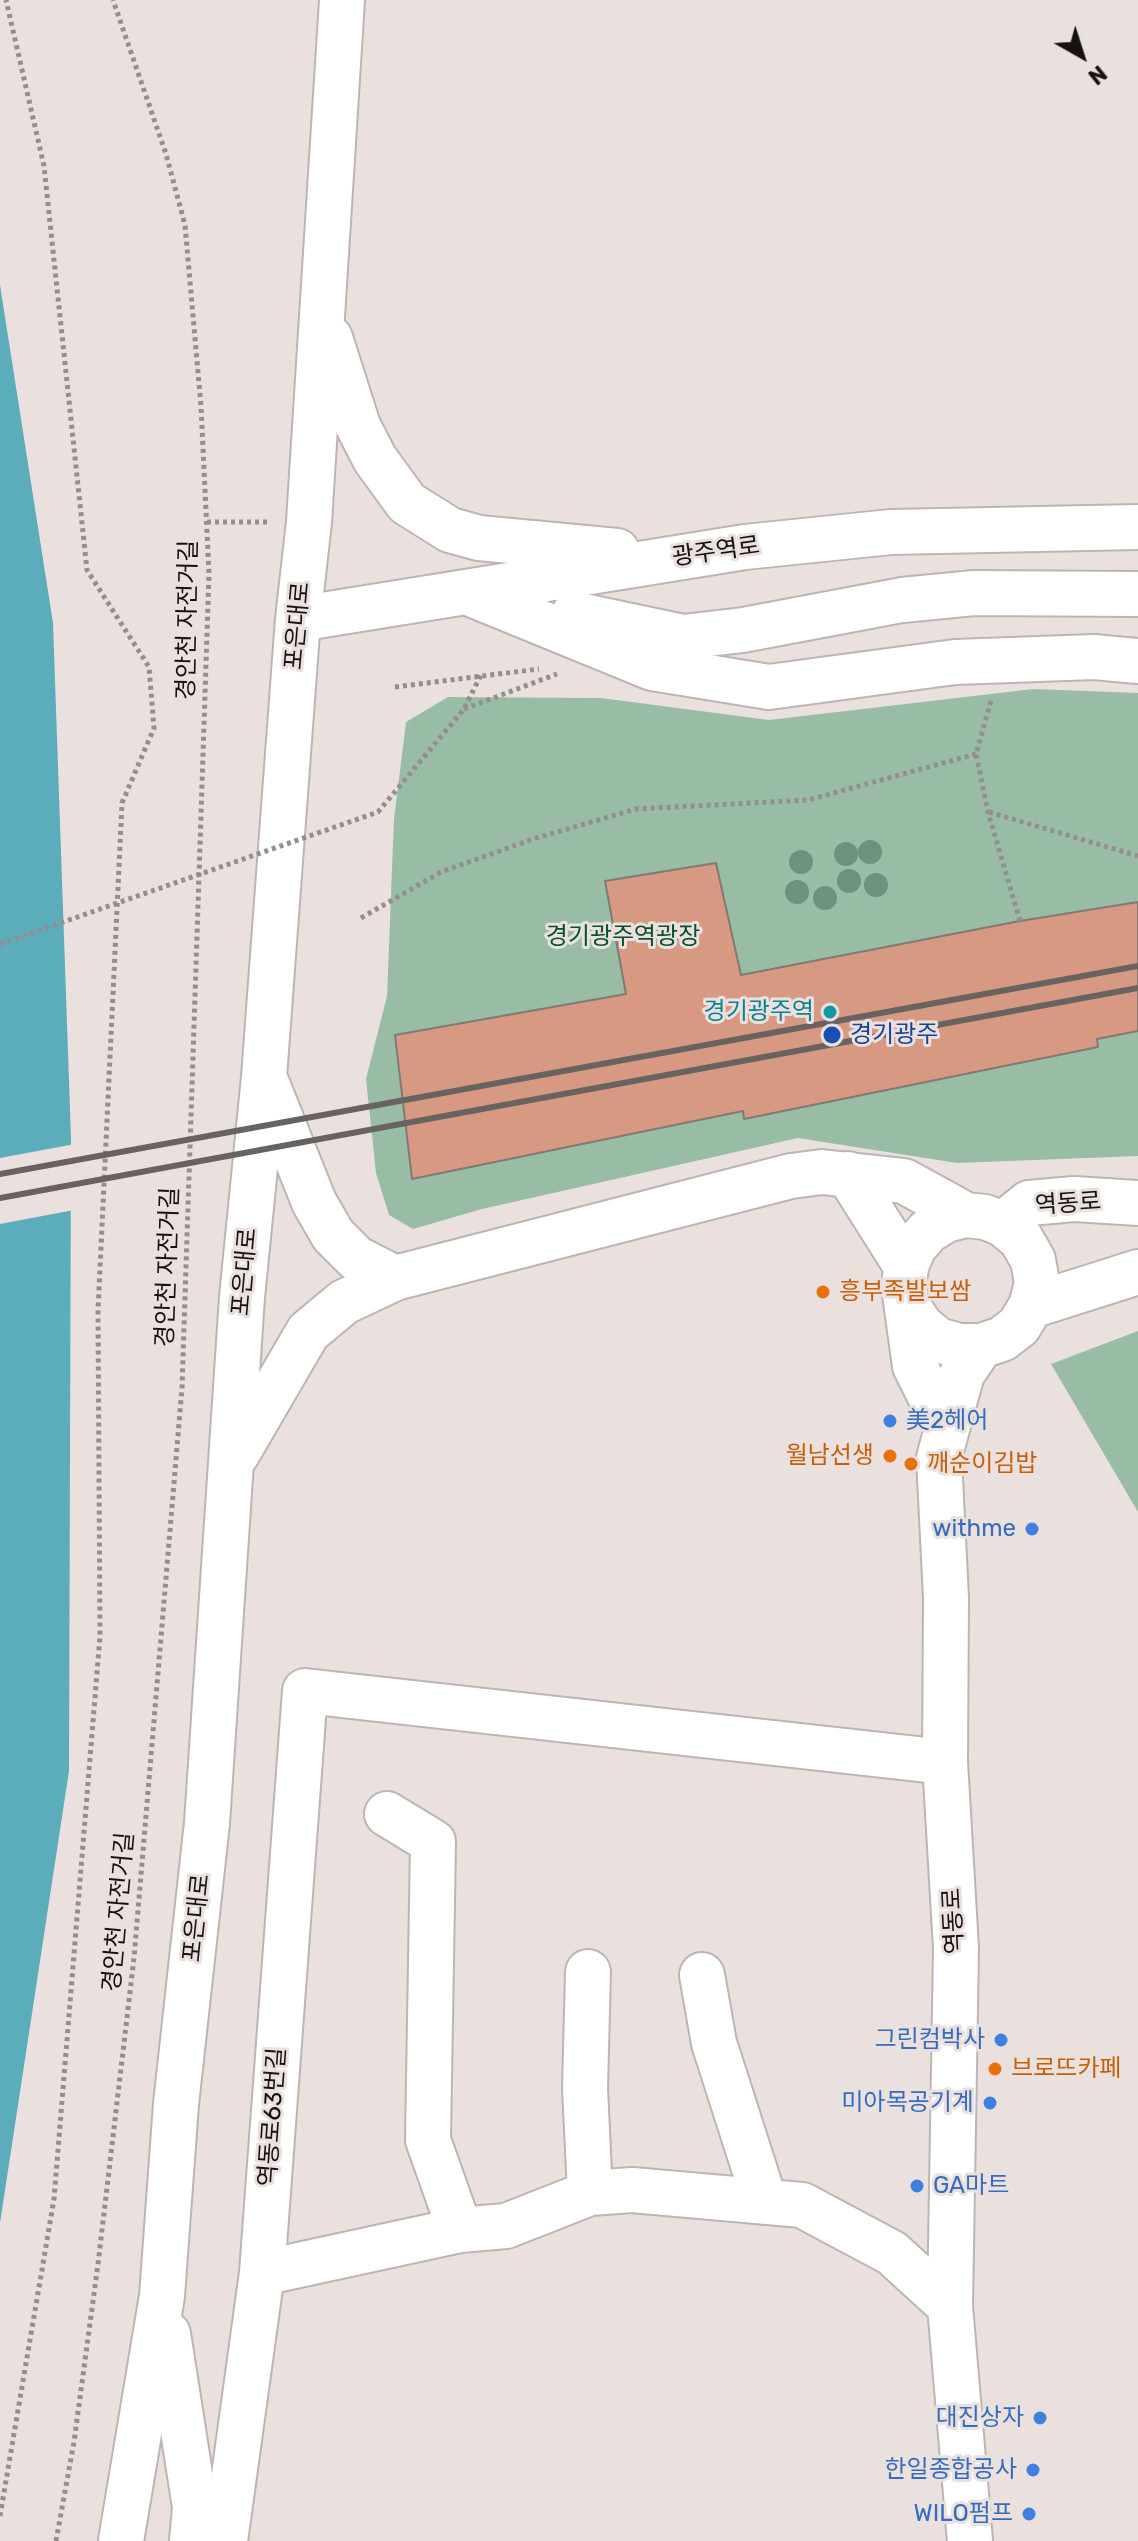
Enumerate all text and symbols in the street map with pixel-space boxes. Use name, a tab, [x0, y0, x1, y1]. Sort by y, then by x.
north arrow	[1042, 16, 1122, 96]
text: N	[1083, 60, 1112, 91]
street label: 광주역로	[670, 532, 762, 572]
street label: 경안천 자전거길	[172, 540, 204, 700]
street label: 포은대로	[280, 581, 316, 671]
park label: 경기광주역광장	[546, 923, 700, 951]
place label: 경기광주역	[704, 998, 814, 1026]
marker: 경기광주역	[821, 1003, 839, 1021]
place label: 경기광주	[850, 1021, 938, 1049]
marker: 경기광주	[821, 1024, 843, 1046]
street label: 경안천 자전거길	[151, 1186, 185, 1348]
street label: 역동로	[1034, 1187, 1102, 1221]
street label: 포은대로	[227, 1227, 263, 1317]
place label: 흥부족발보쌈	[839, 1278, 971, 1306]
marker: 흥부족발보쌈	[814, 1283, 832, 1301]
place label: 美2헤어	[906, 1407, 988, 1435]
marker: 美2헤어	[881, 1412, 899, 1430]
place label: 월남선생	[786, 1442, 874, 1470]
marker: 월남선생	[881, 1447, 899, 1465]
place label: 깨순이김밥	[927, 1450, 1037, 1478]
marker: 깨순이김밥	[902, 1455, 920, 1473]
place label: withme	[932, 1515, 1016, 1543]
marker: withme	[1023, 1520, 1041, 1538]
street label: 경안천 자전거길	[98, 1831, 140, 1993]
street label: 포은대로	[178, 1873, 216, 1963]
street label: 역동로	[938, 1887, 970, 1955]
place label: 그린컴박사	[875, 2026, 985, 2054]
marker: 그린컴박사	[992, 2031, 1010, 2049]
street label: 역동로63번길	[254, 2047, 292, 2187]
place label: 브로뜨카페	[1011, 2055, 1121, 2083]
marker: 브로뜨카페	[986, 2060, 1004, 2078]
place label: 미아목공기계	[842, 2089, 974, 2117]
marker: 미아목공기계	[981, 2094, 999, 2112]
place label: GA마트	[933, 2172, 1009, 2200]
marker: GA마트	[908, 2177, 926, 2195]
place label: 대진상자	[936, 2404, 1024, 2432]
marker: 대진상자	[1031, 2409, 1049, 2427]
place label: 한일종합공사	[885, 2456, 1017, 2484]
marker: 한일종합공사	[1024, 2461, 1042, 2479]
place label: WILO펌프	[914, 2500, 1013, 2528]
marker: WILO펌프	[1020, 2505, 1038, 2523]

